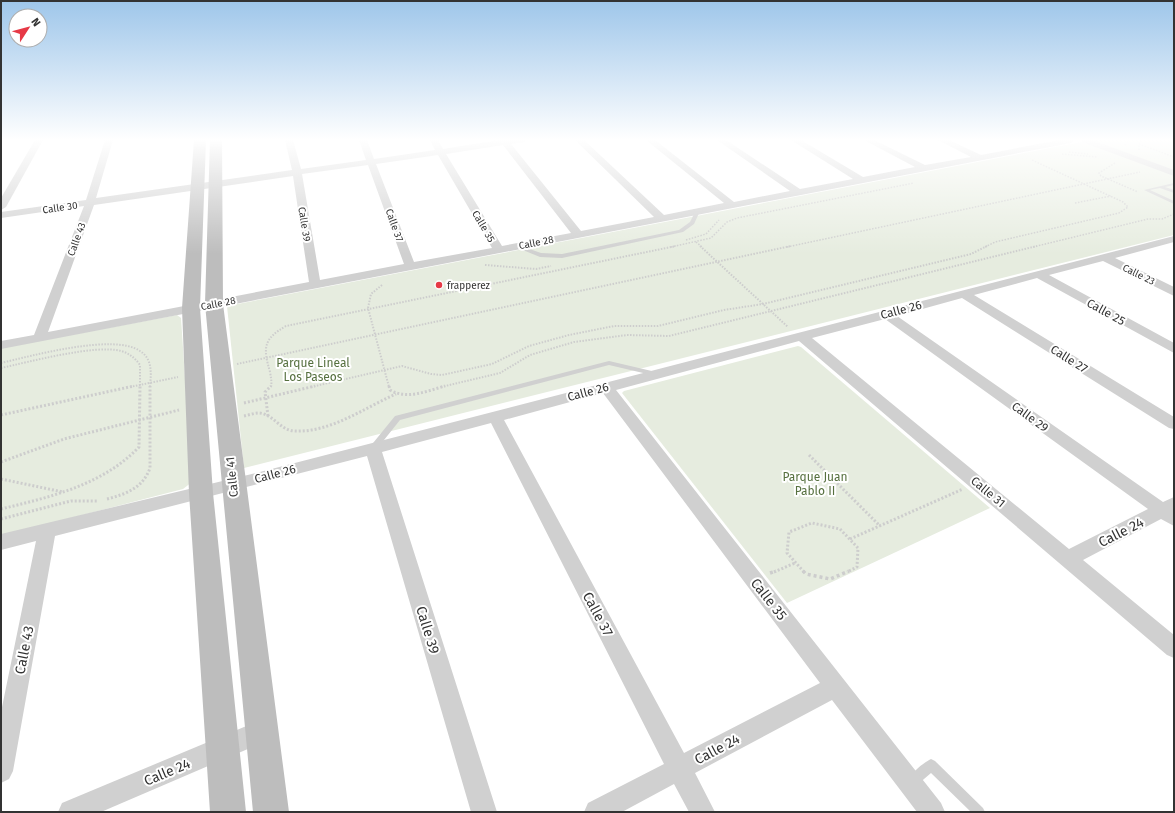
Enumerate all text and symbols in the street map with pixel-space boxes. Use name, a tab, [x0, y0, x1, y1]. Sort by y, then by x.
north arrow	[8, 8, 48, 48]
text: N	[28, 16, 43, 29]
street label: Calle 30	[42, 200, 79, 216]
street label: Calle 39	[295, 206, 313, 242]
street label: Calle 37	[383, 207, 406, 244]
street label: Calle 35	[469, 208, 497, 245]
street label: Calle 43	[65, 221, 89, 258]
street label: Calle 28	[518, 234, 555, 252]
street label: Calle 23	[1120, 262, 1157, 288]
marker: frapperez	[434, 280, 444, 290]
place label: frapperez	[447, 280, 491, 292]
street label: Calle 28	[200, 295, 237, 313]
street label: Calle 25	[1084, 296, 1128, 328]
street label: Calle 26	[879, 298, 923, 322]
street label: Calle 27	[1048, 342, 1090, 376]
park label: Parque Lineal Los Paseos	[276, 356, 350, 384]
street label: Calle 26	[566, 380, 610, 404]
street label: Calle 29	[1009, 399, 1051, 435]
street label: Calle 41	[223, 456, 241, 498]
street label: Calle 26	[253, 462, 297, 486]
park label: Parque Juan Pablo II	[782, 470, 848, 498]
street label: Calle 31	[968, 474, 1008, 510]
street label: Calle 24	[1096, 514, 1147, 551]
street label: Calle 35	[747, 575, 790, 624]
street label: Calle 37	[579, 589, 616, 639]
street label: Calle 39	[412, 604, 443, 656]
street label: Calle 43	[11, 624, 37, 676]
street label: Calle 24	[692, 730, 743, 768]
street label: Calle 24	[141, 755, 193, 790]

